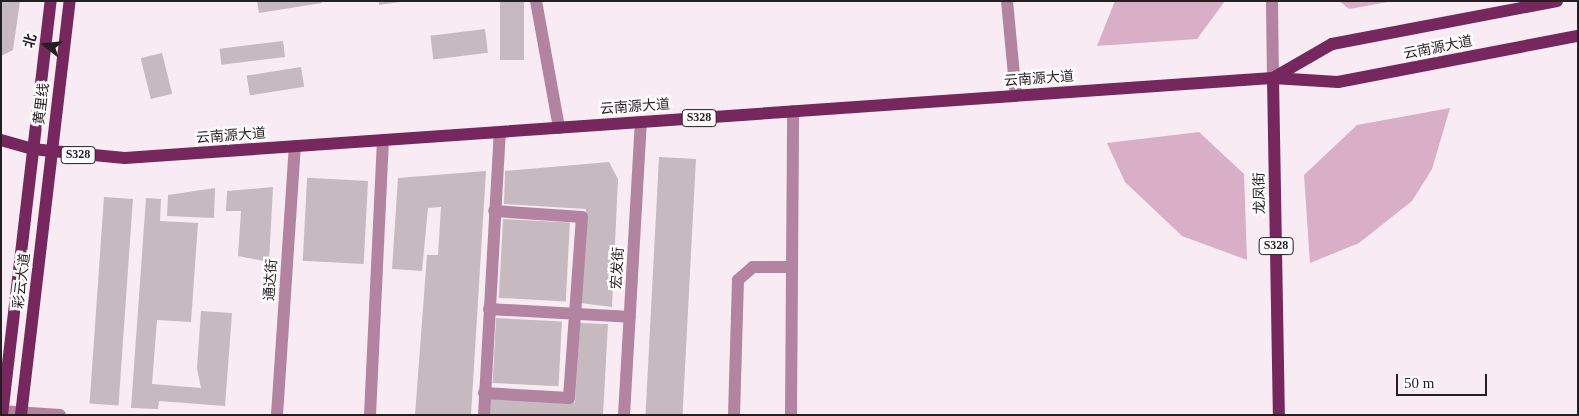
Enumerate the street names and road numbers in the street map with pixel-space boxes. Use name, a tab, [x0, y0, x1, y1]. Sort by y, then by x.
street label: 云南源大道	[1402, 33, 1474, 63]
street label: 云南源大道	[1003, 68, 1075, 90]
street label: 黄里线	[31, 82, 53, 126]
street label: 云南源大道	[599, 96, 671, 118]
road number: S328	[682, 109, 716, 128]
street label: 云南源大道	[195, 125, 267, 147]
road number: S328	[60, 146, 96, 164]
street label: 龙凤街	[1251, 172, 1269, 214]
road number: S328	[1258, 237, 1294, 256]
street label: 宏发街	[609, 247, 627, 289]
street label: 彩云大道	[10, 252, 34, 310]
street label: 通达街	[261, 258, 281, 302]

